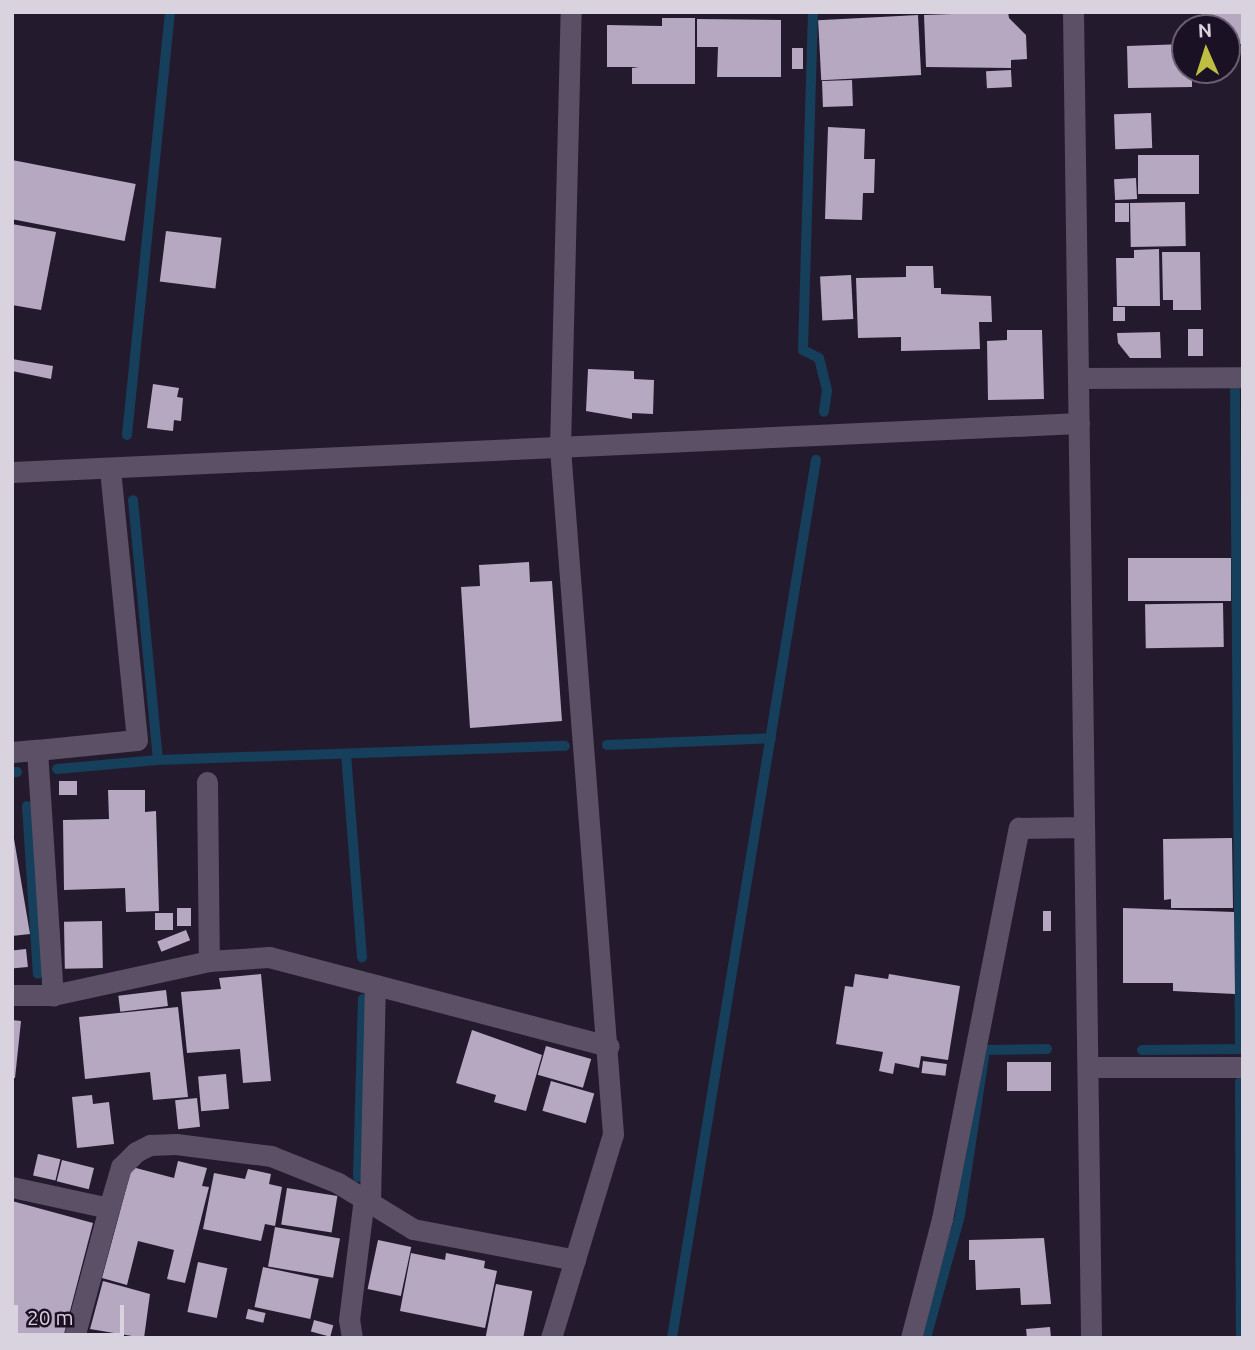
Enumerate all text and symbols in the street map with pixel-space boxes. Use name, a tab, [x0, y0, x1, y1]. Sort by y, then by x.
north arrow	[1171, 14, 1241, 84]
text: N	[1197, 19, 1213, 41]
scale bar	[18, 1290, 128, 1334]
text: 20 m	[27, 1305, 74, 1329]

